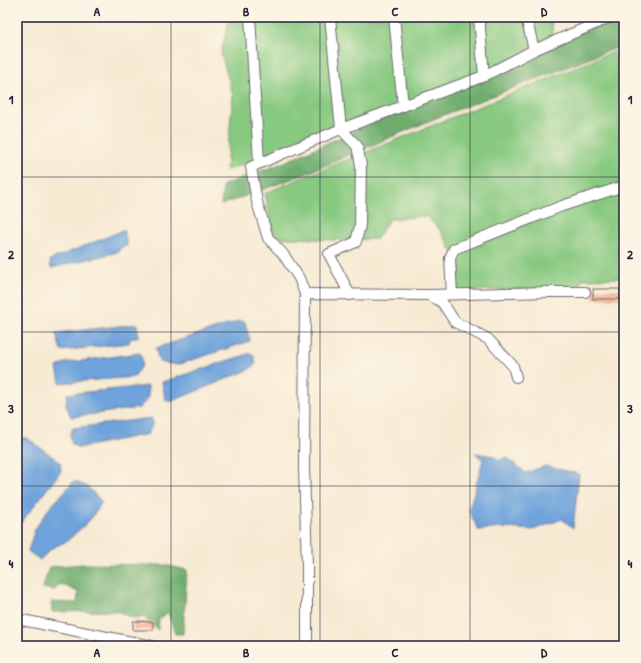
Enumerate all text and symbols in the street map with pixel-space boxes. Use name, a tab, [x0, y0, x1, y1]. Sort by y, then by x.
text: A	[94, 2, 101, 20]
text: B	[243, 2, 250, 20]
text: C	[391, 2, 399, 20]
text: D	[541, 2, 548, 20]
text: 1	[9, 90, 14, 108]
text: 1	[628, 90, 633, 108]
text: 2	[8, 245, 15, 263]
text: 2	[627, 245, 634, 263]
text: 3	[8, 399, 14, 417]
text: 3	[627, 399, 633, 417]
text: 4	[9, 554, 14, 572]
text: 4	[628, 554, 633, 572]
text: A	[94, 643, 101, 661]
text: B	[243, 643, 250, 661]
text: C	[391, 643, 399, 661]
text: D	[541, 643, 548, 661]

